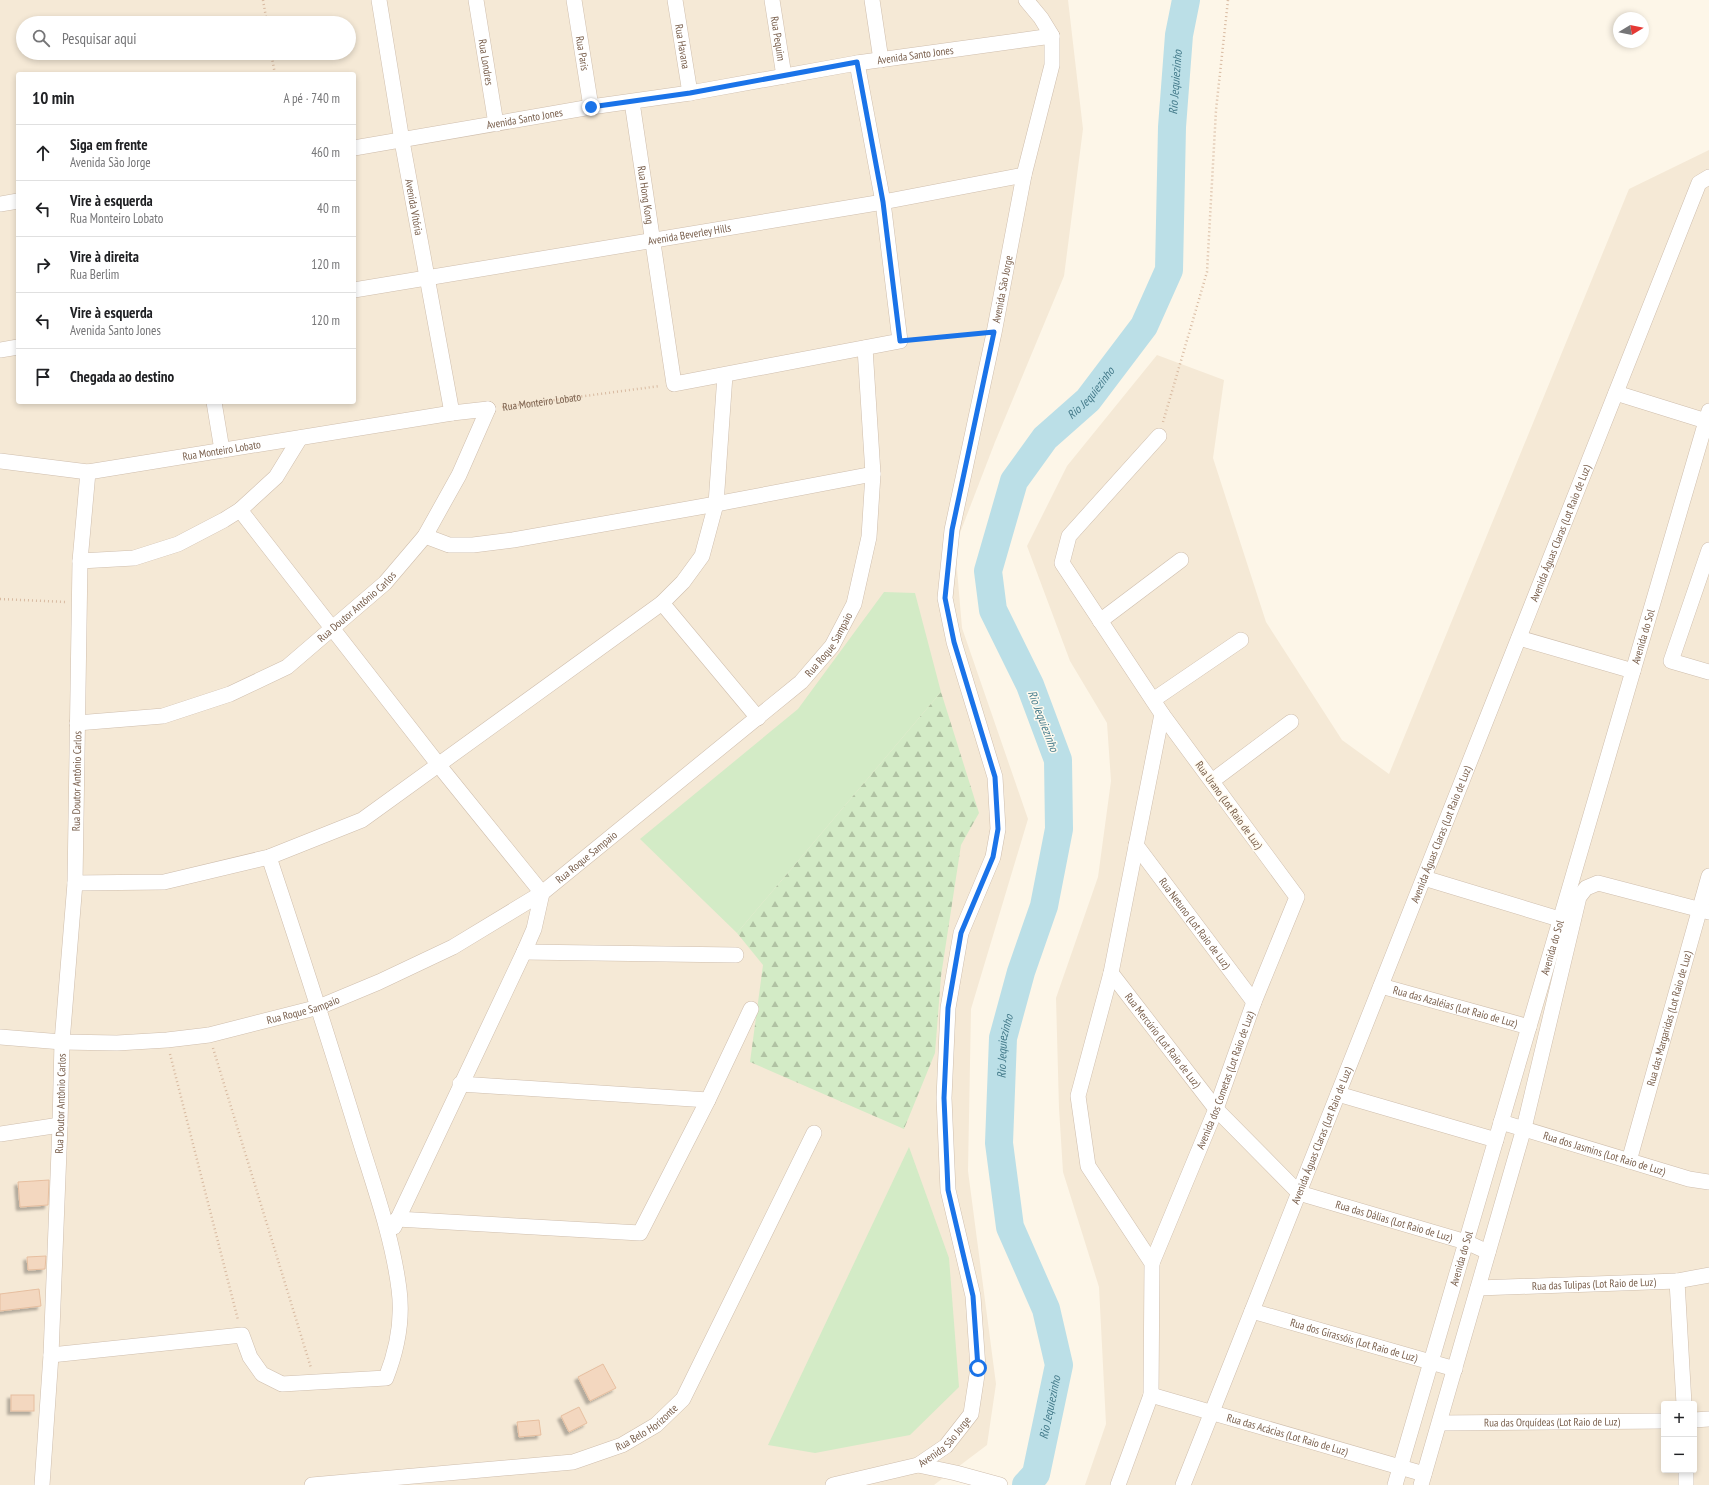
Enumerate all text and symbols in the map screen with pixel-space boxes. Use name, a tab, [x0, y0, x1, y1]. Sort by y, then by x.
north arrow	[1613, 12, 1649, 48]
street label: Rua Pequim	[768, 15, 789, 62]
search box	[16, 16, 356, 60]
street label: Rua Havana	[672, 23, 693, 70]
icon: search	[30, 27, 52, 49]
text: Pesquisar aqui	[62, 29, 136, 48]
street label: Rua Paris	[573, 35, 592, 72]
street label: Rua Londres	[475, 38, 497, 87]
street label: Avenida Santo Jones	[876, 43, 955, 67]
water label: Rio Jequiezinho	[1165, 49, 1185, 115]
text: 10 min	[32, 87, 74, 109]
text: A pé · 740 m	[283, 90, 340, 107]
route end	[582, 98, 600, 116]
street label: Avenida Santo Jones	[485, 105, 564, 132]
text: Siga em frente	[70, 135, 148, 154]
icon: ahead	[32, 142, 54, 164]
text: 460 m	[311, 144, 340, 161]
text: Avenida São Jorge	[70, 154, 151, 171]
street label: Rua Hong Kong	[635, 165, 657, 225]
street label: Avenida Vitória	[402, 178, 426, 236]
text: Vire à esquerda	[70, 191, 153, 210]
icon: left	[32, 198, 54, 220]
text: 40 m	[317, 200, 340, 217]
text: Rua Monteiro Lobato	[70, 210, 163, 227]
street label: Avenida Beverley Hills	[647, 220, 732, 248]
text: Vire à direita	[70, 247, 139, 266]
icon: right	[32, 254, 54, 276]
street label: Avenida São Jorge	[989, 254, 1016, 324]
text: 120 m	[311, 256, 340, 273]
text: Rua Berlim	[70, 266, 119, 283]
text: Vire à esquerda	[70, 303, 153, 322]
icon: left	[32, 310, 54, 332]
text: 120 m	[311, 312, 340, 329]
text: Avenida Santo Jones	[70, 322, 161, 339]
water label: Rio Jequiezinho	[1064, 363, 1118, 422]
icon: arrive	[32, 366, 54, 388]
text: Chegada ao destino	[70, 367, 174, 386]
street label: Rua Monteiro Lobato	[501, 390, 582, 414]
street label: Rua Monteiro Lobato	[181, 437, 262, 464]
street label: Avenida Águas Claras (Lot Raio de Luz)	[1527, 462, 1594, 604]
street label: Rua Doutor Antônio Carlos	[314, 568, 399, 645]
street label: Avenida do Sol	[1628, 607, 1658, 666]
street label: Rua Roque Sampaio	[802, 610, 856, 680]
water label: Rio Jequiezinho	[1025, 688, 1062, 754]
street label: Rua Doutor Antônio Carlos	[69, 730, 84, 831]
street label: Rua Urano (Lot Raio de Luz)	[1192, 758, 1266, 852]
street label: Avenida Águas Claras (Lot Raio de Luz)	[1407, 763, 1474, 905]
street label: Rua Roque Sampaio	[552, 828, 620, 886]
street label: Rua Netuno (Lot Raio de Luz)	[1156, 875, 1234, 972]
street label: Avenida do Sol	[1538, 918, 1567, 977]
street label: Rua das Margaridas (Lot Raio de Luz)	[1643, 949, 1695, 1088]
street label: Rua das Azaléias (Lot Raio de Luz)	[1391, 983, 1519, 1031]
street label: Rua Mercúrio (Lot Raio de Luz)	[1122, 990, 1204, 1091]
street label: Rua Roque Sampaio	[265, 992, 342, 1027]
street label: Avenida dos Cometas (Lot Raio de Luz)	[1193, 1009, 1257, 1151]
water label: Rio Jequiezinho	[993, 1012, 1016, 1079]
street label: Rua Doutor Antônio Carlos	[52, 1053, 69, 1154]
street label: Avenida Águas Claras (Lot Raio de Luz)	[1288, 1065, 1355, 1206]
street label: Rua dos Jasmins (Lot Raio de Luz)	[1542, 1128, 1668, 1179]
street label: Rua das Dálias (Lot Raio de Luz)	[1334, 1197, 1455, 1245]
street label: Avenida do Sol	[1447, 1229, 1476, 1288]
street label: Rua das Tulipas (Lot Raio de Luz)	[1532, 1275, 1657, 1293]
street label: Rua dos Girassóis (Lot Raio de Luz)	[1289, 1315, 1420, 1365]
route start	[969, 1359, 987, 1377]
water label: Rio Jequiezinho	[1036, 1373, 1064, 1440]
street label: Rua Belo Horizonte	[614, 1401, 681, 1454]
map controls	[1661, 1401, 1697, 1473]
button: +	[1661, 1401, 1697, 1437]
street label: Rua das Acácias (Lot Raio de Luz)	[1225, 1410, 1350, 1459]
street label: Avenida São Jorge	[915, 1413, 974, 1470]
street label: Rua das Orquídeas (Lot Raio de Luz)	[1484, 1414, 1621, 1430]
button: −	[1661, 1437, 1697, 1473]

